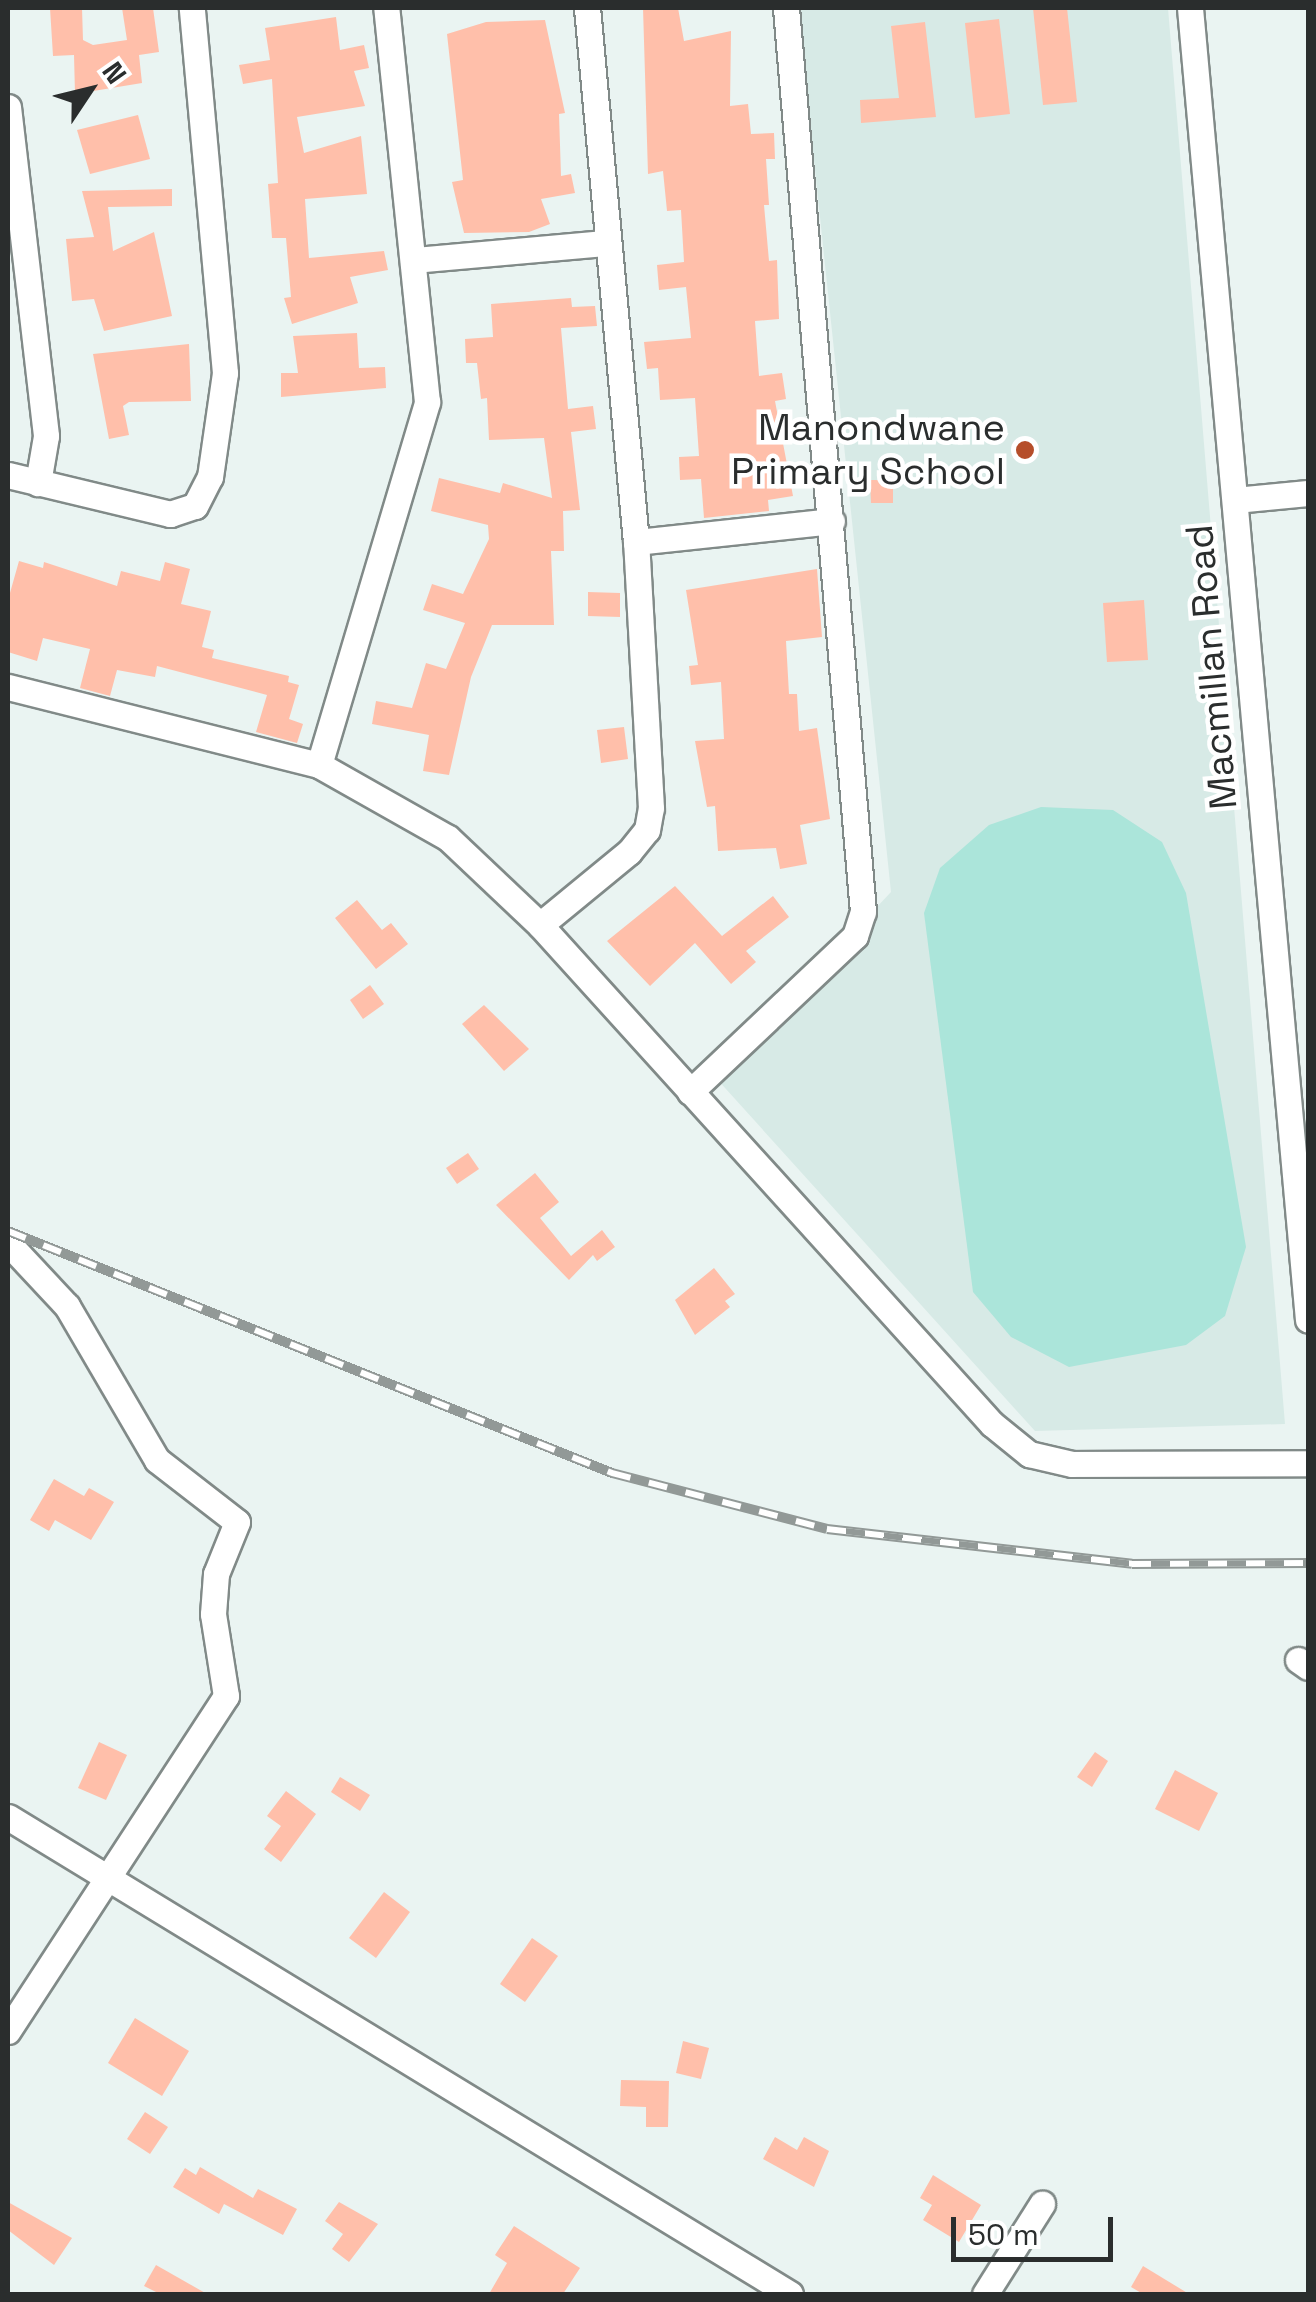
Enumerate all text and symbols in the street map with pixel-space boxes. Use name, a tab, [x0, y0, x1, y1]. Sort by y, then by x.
north arrow	[40, 40, 140, 140]
text: N	[94, 55, 135, 91]
place label: Manondwane Primary School	[731, 405, 1005, 494]
marker: Manondwane Primary School	[1014, 439, 1036, 461]
street label: Macmillan Road	[1177, 523, 1247, 811]
scale bar	[956, 2197, 1118, 2259]
text: 50 m	[968, 2215, 1039, 2254]

